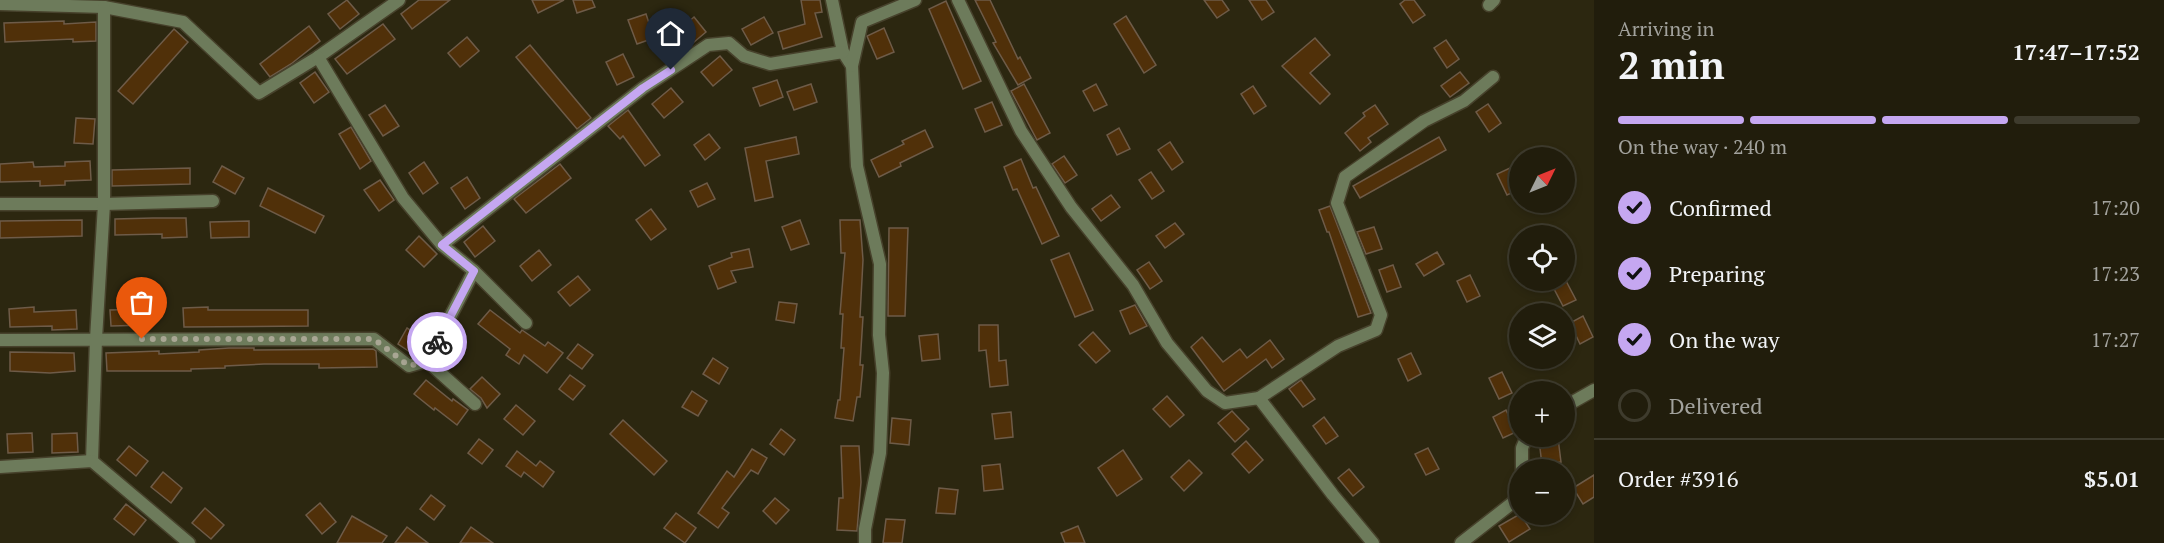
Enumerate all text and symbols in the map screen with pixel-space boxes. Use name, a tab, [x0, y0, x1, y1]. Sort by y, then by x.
pin	[645, 8, 696, 70]
text: Arriving in	[1618, 15, 1714, 42]
icon: home	[654, 17, 687, 50]
text: 17:47–17:52	[2012, 37, 2140, 66]
text: 2 min	[1618, 38, 1725, 90]
text: On the way · 240 m	[1618, 133, 1787, 160]
north arrow	[1509, 147, 1575, 213]
map controls	[1509, 147, 1575, 525]
icon: check	[1618, 191, 1651, 224]
text: Confirmed	[1669, 193, 1772, 222]
text: 17:20	[2091, 194, 2140, 221]
button: locate	[1509, 225, 1575, 291]
icon: check	[1618, 257, 1651, 290]
text: Preparing	[1669, 259, 1765, 288]
text: 17:23	[2091, 260, 2140, 287]
pin	[116, 277, 167, 339]
icon: bag	[125, 286, 158, 319]
button: layers	[1509, 303, 1575, 369]
courier	[407, 312, 467, 372]
icon: check	[1618, 323, 1651, 356]
text: On the way	[1669, 325, 1779, 354]
icon: bike	[421, 326, 454, 359]
text: 17:27	[2091, 326, 2140, 353]
button: +	[1509, 381, 1575, 447]
text: Delivered	[1669, 391, 1762, 420]
button: −	[1509, 459, 1575, 525]
text: Order #3916	[1618, 464, 1738, 493]
text: $5.01	[2084, 464, 2140, 493]

